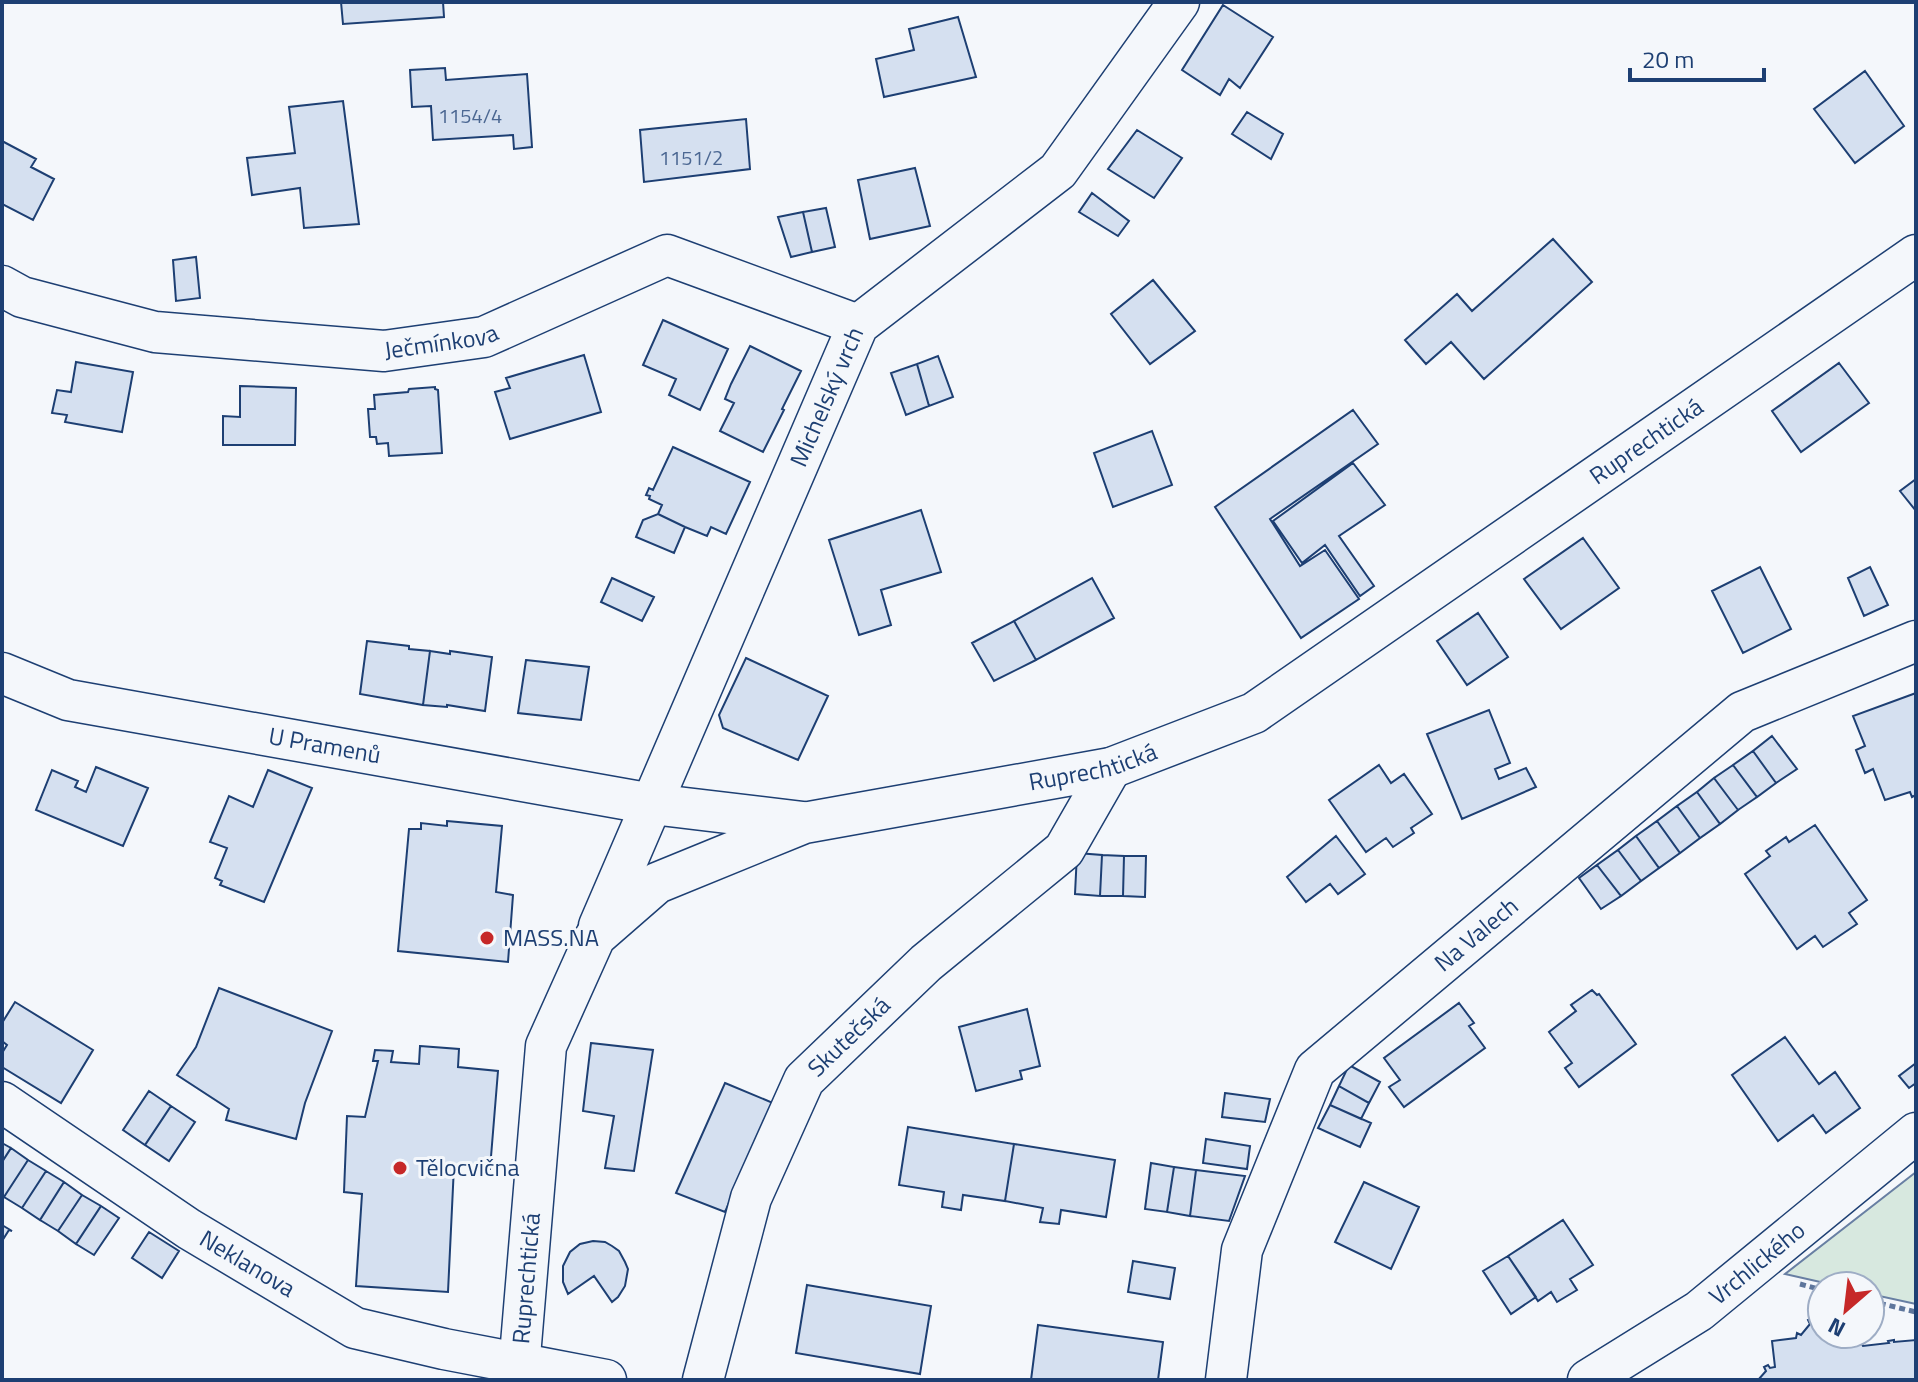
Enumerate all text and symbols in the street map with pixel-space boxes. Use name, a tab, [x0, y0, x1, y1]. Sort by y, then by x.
scale bar	[1630, 32, 1764, 82]
text: 20 m	[1642, 41, 1694, 77]
house number: 1154/4	[438, 100, 502, 131]
house number: 1151/2	[659, 142, 723, 173]
street label: Ječmínkova	[382, 314, 504, 368]
street label: Michelský vrch	[780, 321, 872, 472]
street label: Ruprechtická	[1582, 389, 1710, 493]
street label: U Pramenů	[266, 717, 384, 772]
street label: Ruprechtická	[1026, 733, 1162, 799]
street label: Na Valech	[1426, 888, 1526, 980]
place label: MASS.NA	[503, 919, 599, 955]
marker: MASS.NA	[478, 929, 496, 947]
street label: Skutečská	[799, 987, 898, 1085]
place label: Tělocvična	[416, 1149, 519, 1185]
marker: Tělocvična	[391, 1159, 409, 1177]
street label: Ruprechtická	[502, 1211, 549, 1345]
street label: Vrchlického	[1701, 1212, 1812, 1313]
street label: Neklanova	[193, 1220, 303, 1306]
north arrow	[1806, 1270, 1886, 1350]
text: N	[1822, 1309, 1851, 1346]

